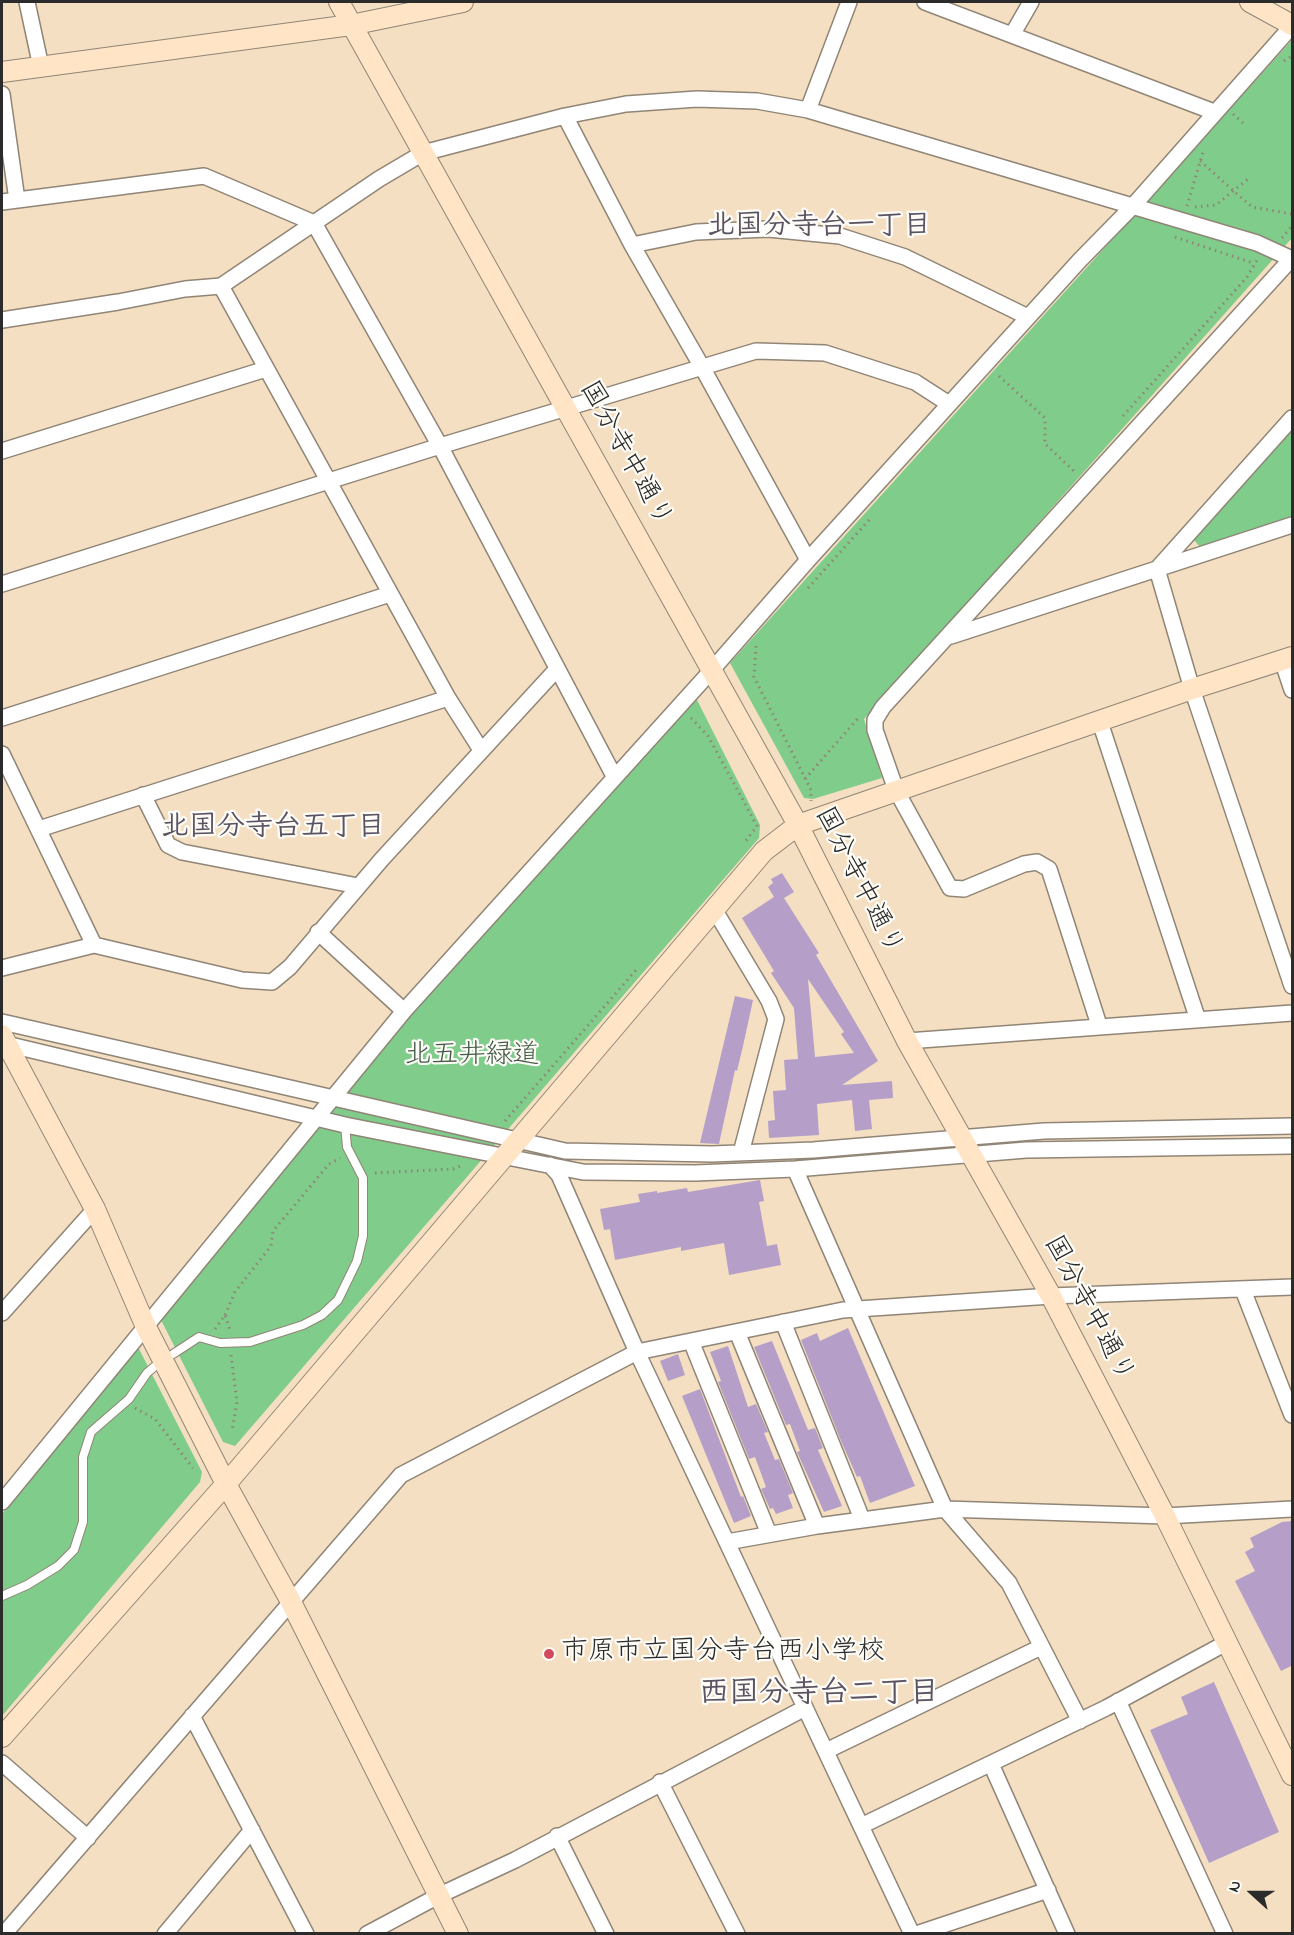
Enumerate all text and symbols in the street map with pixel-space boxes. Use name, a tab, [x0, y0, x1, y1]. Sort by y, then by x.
district label: 北国分寺台一丁目	[707, 211, 931, 245]
street label: 国分寺中通り	[571, 376, 677, 534]
street label: 国分寺中通り	[806, 802, 908, 962]
district label: 北国分寺台五丁目	[161, 812, 385, 846]
park label: 北五井緑道	[405, 1042, 539, 1074]
street label: 国分寺中通り	[1035, 1231, 1139, 1389]
place label: 市原市立国分寺台西小学校	[561, 1638, 885, 1670]
marker: 市原市立国分寺台西小学校	[542, 1647, 556, 1661]
district label: 西国分寺台二丁目	[699, 1678, 939, 1714]
north arrow	[1222, 1863, 1282, 1923]
text: N	[1222, 1877, 1248, 1896]

